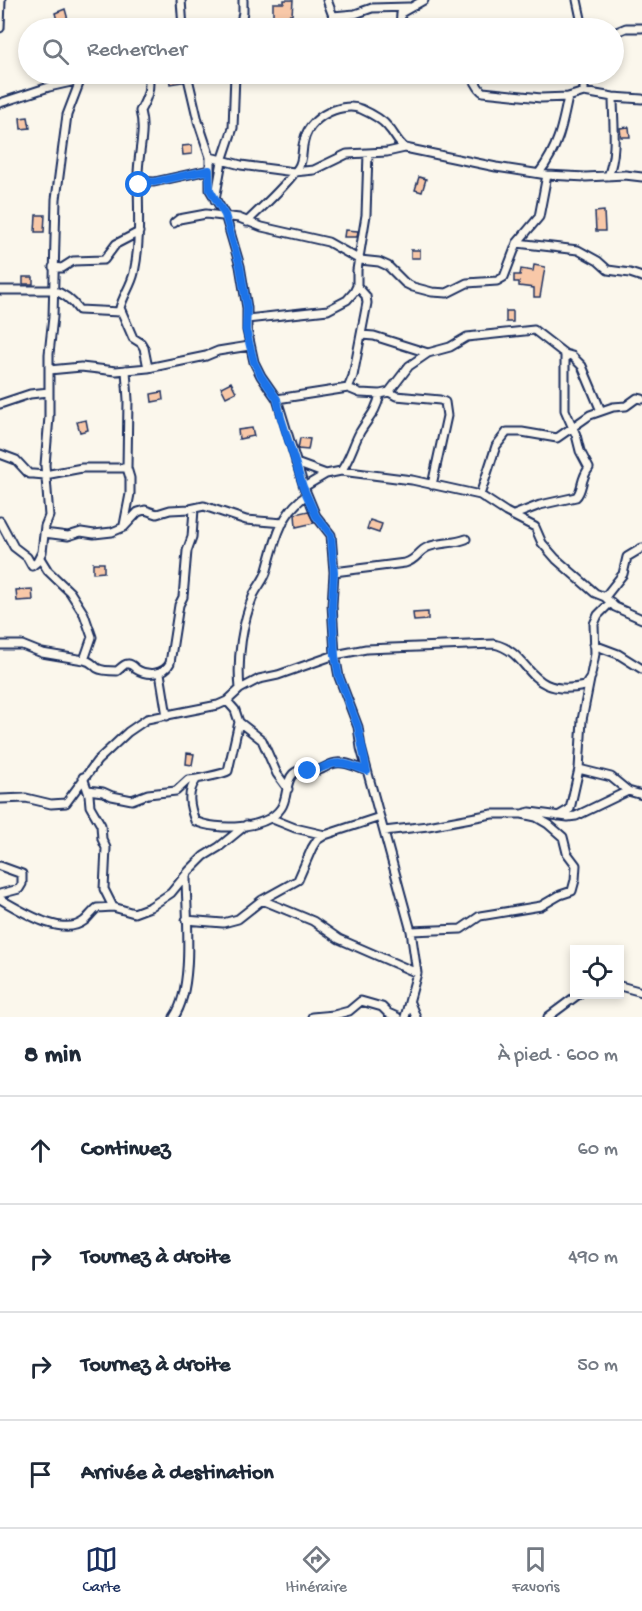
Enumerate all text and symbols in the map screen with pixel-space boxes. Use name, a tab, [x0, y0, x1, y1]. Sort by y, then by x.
search box	[18, 18, 624, 84]
icon: search	[39, 35, 72, 68]
text: Rechercher	[87, 38, 187, 64]
route start	[125, 171, 151, 197]
route end	[294, 757, 320, 783]
map controls	[570, 945, 624, 999]
button: locate	[570, 945, 624, 999]
text: 8 min	[24, 1041, 81, 1072]
text: À pied · 600 m	[498, 1045, 618, 1068]
icon: ahead	[24, 1134, 57, 1167]
text: Continuez	[81, 1137, 170, 1163]
text: 60 m	[578, 1139, 618, 1162]
icon: right	[24, 1242, 57, 1275]
text: Tournez à droite	[81, 1245, 230, 1271]
text: 490 m	[568, 1247, 618, 1270]
icon: right	[24, 1350, 57, 1383]
text: Tournez à droite	[81, 1353, 230, 1379]
text: 50 m	[577, 1355, 618, 1378]
icon: arrive	[24, 1458, 57, 1491]
text: Arrivée à destination	[81, 1461, 274, 1487]
tab: Carte	[82, 1543, 120, 1598]
tab: Itinéraire	[285, 1543, 347, 1598]
tab: Favoris	[512, 1543, 560, 1598]

